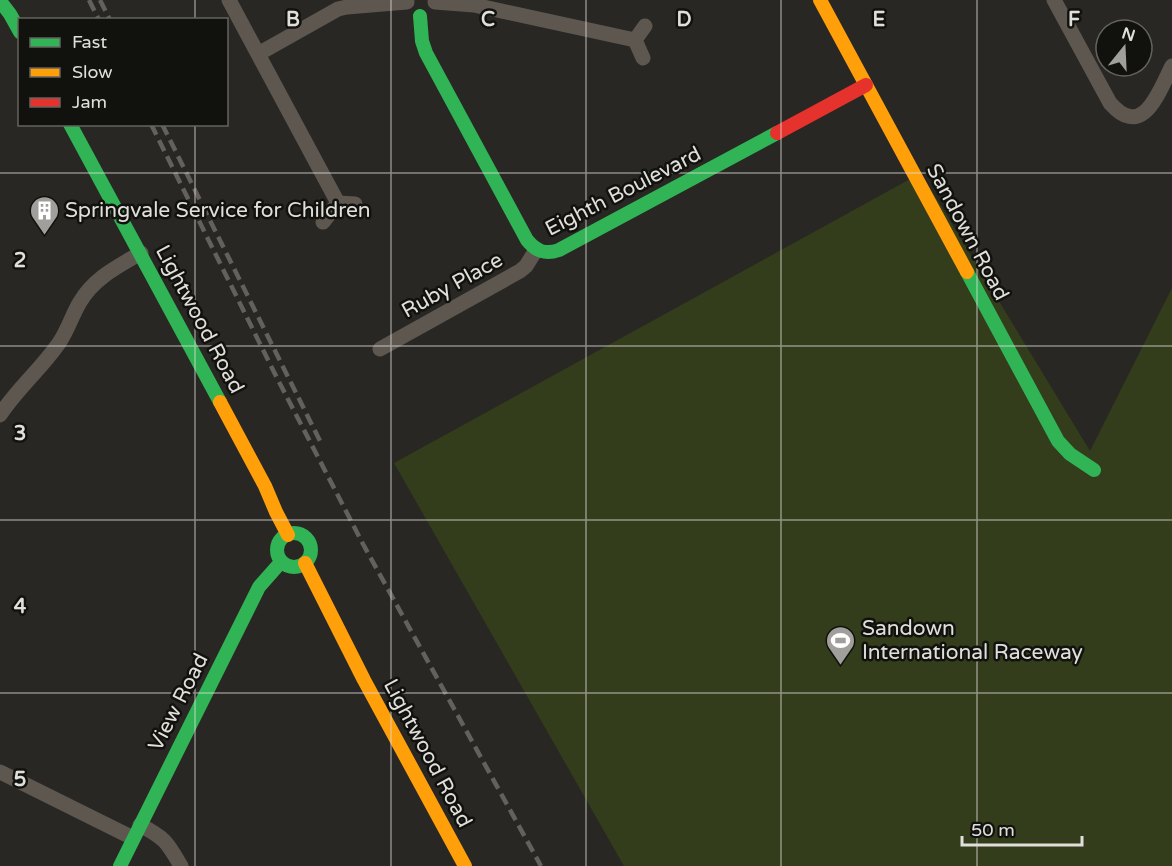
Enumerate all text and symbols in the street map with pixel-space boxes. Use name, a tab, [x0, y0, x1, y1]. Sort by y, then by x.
text: B	[286, 8, 300, 32]
text: C	[481, 8, 495, 32]
text: D	[676, 8, 692, 32]
text: E	[873, 8, 886, 32]
text: F	[1068, 8, 1080, 32]
legend	[18, 18, 228, 126]
north arrow	[1094, 18, 1154, 78]
text: N	[1119, 23, 1138, 46]
text: Fast	[72, 31, 107, 53]
text: Slow	[72, 61, 113, 83]
text: Jam	[72, 91, 107, 113]
street label: Eighth Boulevard	[541, 141, 705, 242]
street label: Sandown Road	[921, 160, 1014, 305]
building icon: Springvale Service for Children	[28, 194, 60, 236]
place label: Springvale Service for Children	[65, 198, 371, 223]
street label: Lightwood Road	[150, 241, 249, 398]
street label: Ruby Place	[397, 247, 507, 323]
text: 2	[14, 249, 26, 273]
text: 3	[14, 422, 26, 446]
text: 4	[14, 595, 27, 619]
place label: Sandown International Raceway	[862, 616, 1083, 665]
sports icon: Sandown International Raceway	[825, 624, 857, 666]
street label: View Road	[143, 649, 214, 755]
street label: Lightwood Road	[378, 675, 477, 832]
text: 5	[14, 768, 26, 792]
scale bar	[962, 809, 1082, 847]
text: 50 m	[971, 819, 1015, 841]

